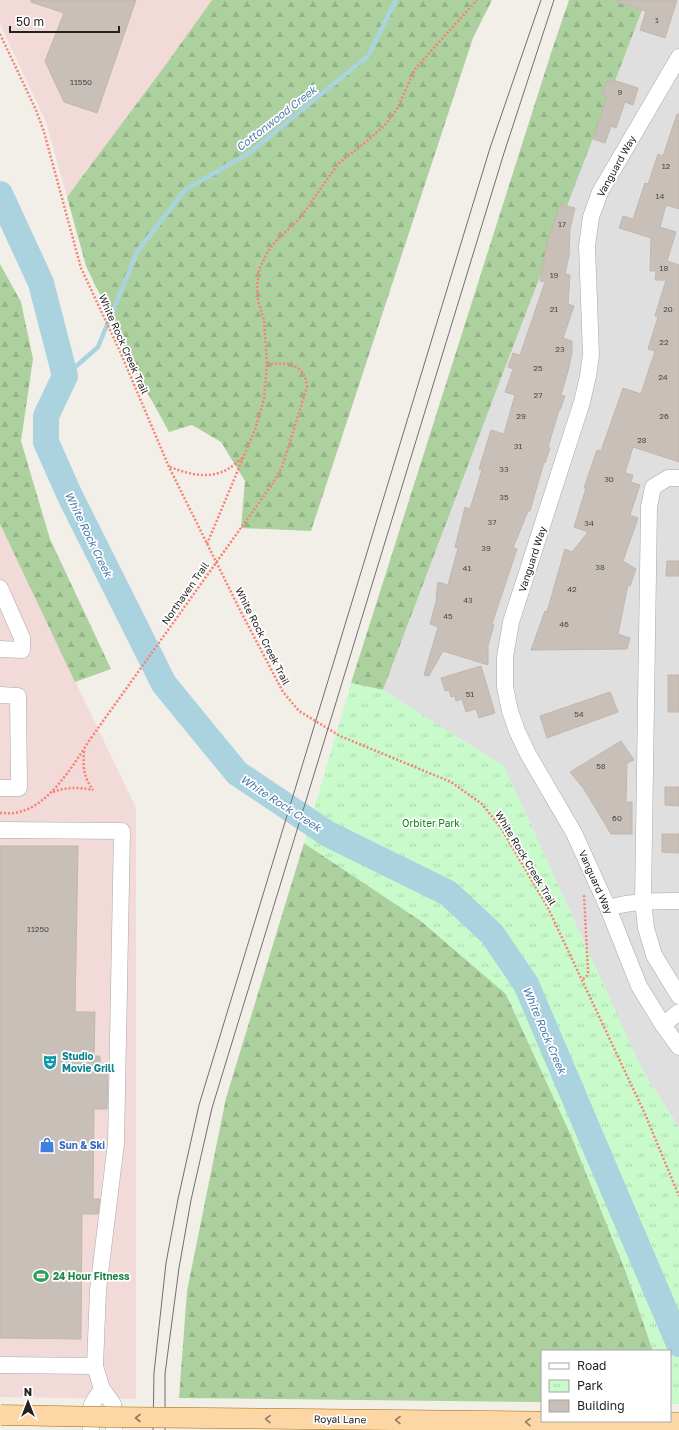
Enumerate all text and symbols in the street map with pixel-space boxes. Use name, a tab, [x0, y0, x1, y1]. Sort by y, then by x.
scale bar	[10, 8, 119, 34]
text: 50 m	[16, 14, 44, 29]
house number: 1	[655, 15, 659, 25]
house number: 11550	[70, 77, 92, 87]
water label: Cottonwood Creek	[233, 82, 320, 153]
house number: 9	[618, 87, 623, 97]
street label: Vanguard Way	[594, 133, 638, 199]
house number: 12	[662, 161, 671, 171]
house number: 14	[656, 191, 664, 201]
house number: 17	[558, 219, 566, 229]
house number: 18	[660, 263, 668, 273]
house number: 19	[550, 270, 559, 280]
street label: White Rock Creek Trail	[97, 292, 151, 396]
house number: 21	[550, 304, 558, 314]
house number: 20	[663, 304, 673, 314]
house number: 22	[659, 337, 669, 347]
house number: 23	[555, 344, 565, 354]
house number: 25	[533, 363, 543, 373]
house number: 24	[658, 372, 668, 382]
house number: 27	[534, 390, 542, 400]
house number: 29	[516, 411, 526, 421]
house number: 26	[659, 411, 669, 421]
house number: 28	[637, 435, 647, 445]
house number: 31	[514, 441, 522, 451]
house number: 33	[499, 464, 509, 474]
house number: 30	[604, 474, 614, 484]
water label: White Rock Creek	[63, 489, 116, 580]
house number: 35	[499, 492, 509, 502]
house number: 37	[488, 517, 496, 527]
house number: 34	[584, 518, 594, 528]
street label: Vanguard Way	[516, 524, 548, 593]
house number: 39	[481, 543, 491, 553]
street label: Northaven Trail	[159, 559, 211, 627]
house number: 38	[595, 562, 605, 572]
house number: 41	[463, 563, 471, 573]
house number: 42	[567, 584, 577, 594]
street label: White Rock Creek Trail	[233, 585, 293, 687]
house number: 43	[463, 595, 473, 605]
house number: 45	[443, 611, 453, 621]
house number: 46	[559, 619, 569, 629]
house number: 51	[466, 689, 474, 699]
house number: 54	[574, 709, 584, 719]
house number: 58	[596, 761, 606, 771]
water label: White Rock Creek	[238, 772, 325, 835]
street label: White Rock Creek Trail	[493, 809, 559, 907]
house number: 60	[612, 813, 622, 823]
park label: Orbiter Park	[402, 817, 460, 829]
street label: Vanguard Way	[577, 848, 616, 916]
house number: 11250	[27, 924, 49, 934]
water label: White Rock Creek	[521, 984, 570, 1077]
place label: Studio Movie Grill	[62, 1050, 115, 1074]
theatre icon: Studio Movie Grill	[41, 1053, 59, 1071]
shop icon: Sun & Ski	[38, 1136, 56, 1154]
place label: Sun & Ski	[59, 1139, 105, 1151]
sports icon: 24 Hour Fitness	[32, 1267, 50, 1285]
place label: 24 Hour Fitness	[53, 1270, 130, 1282]
legend	[541, 1350, 671, 1422]
text: Road	[577, 1358, 606, 1373]
text: Park	[577, 1378, 603, 1393]
north arrow	[8, 1382, 48, 1422]
text: N	[24, 1385, 32, 1398]
text: Building	[577, 1398, 625, 1413]
street label: Royal Lane	[314, 1413, 367, 1425]
one-way arrow	[135, 1414, 141, 1422]
one-way arrow	[265, 1415, 271, 1423]
one-way arrow	[395, 1416, 401, 1424]
one-way arrow	[525, 1418, 531, 1426]

